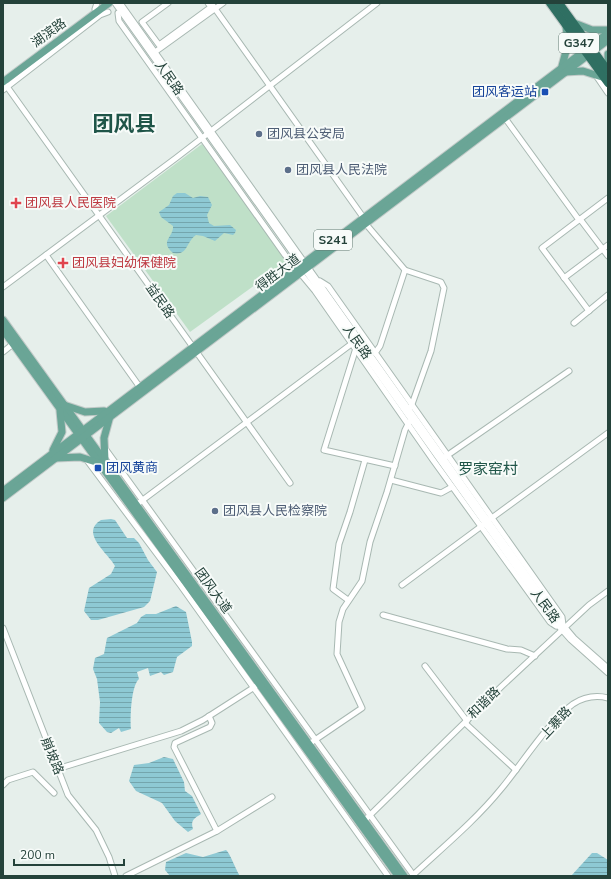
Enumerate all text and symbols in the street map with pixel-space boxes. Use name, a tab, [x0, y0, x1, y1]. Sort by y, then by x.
street label: 湖滨路	[28, 14, 70, 52]
road number: G347	[559, 33, 599, 53]
street label: 人民路	[150, 57, 188, 99]
place label: 团风客运站	[472, 83, 537, 101]
marker: 团风客运站	[540, 87, 550, 97]
district label: 团风县	[93, 110, 156, 138]
place label: 团风县公安局	[267, 125, 345, 143]
marker: 团风县公安局	[254, 129, 264, 139]
place label: 团风县人民法院	[296, 161, 387, 179]
marker: 团风县人民法院	[283, 165, 293, 175]
place label: 团风县人民医院	[25, 194, 116, 212]
marker: 团风县人民医院	[10, 197, 22, 209]
road number: S241	[314, 230, 352, 250]
street label: 得胜大道	[252, 250, 304, 296]
place label: 团风县妇幼保健院	[72, 254, 176, 272]
marker: 团风县妇幼保健院	[57, 257, 69, 269]
street label: 益民路	[141, 280, 179, 322]
street label: 人民路	[338, 321, 376, 363]
place label: 团风黄商	[106, 459, 158, 477]
district label: 罗家窑村	[458, 459, 518, 479]
marker: 团风黄商	[93, 463, 103, 473]
place label: 团风县人民检察院	[223, 502, 327, 520]
marker: 团风县人民检察院	[210, 506, 220, 516]
street label: 团风大道	[190, 565, 236, 617]
street label: 人民路	[526, 585, 564, 627]
street label: 和谐路	[464, 683, 504, 723]
street label: 上寨路	[536, 703, 576, 743]
street label: 崩坡路	[36, 735, 68, 777]
scale bar	[14, 841, 124, 867]
text: 200 m	[20, 847, 55, 863]

